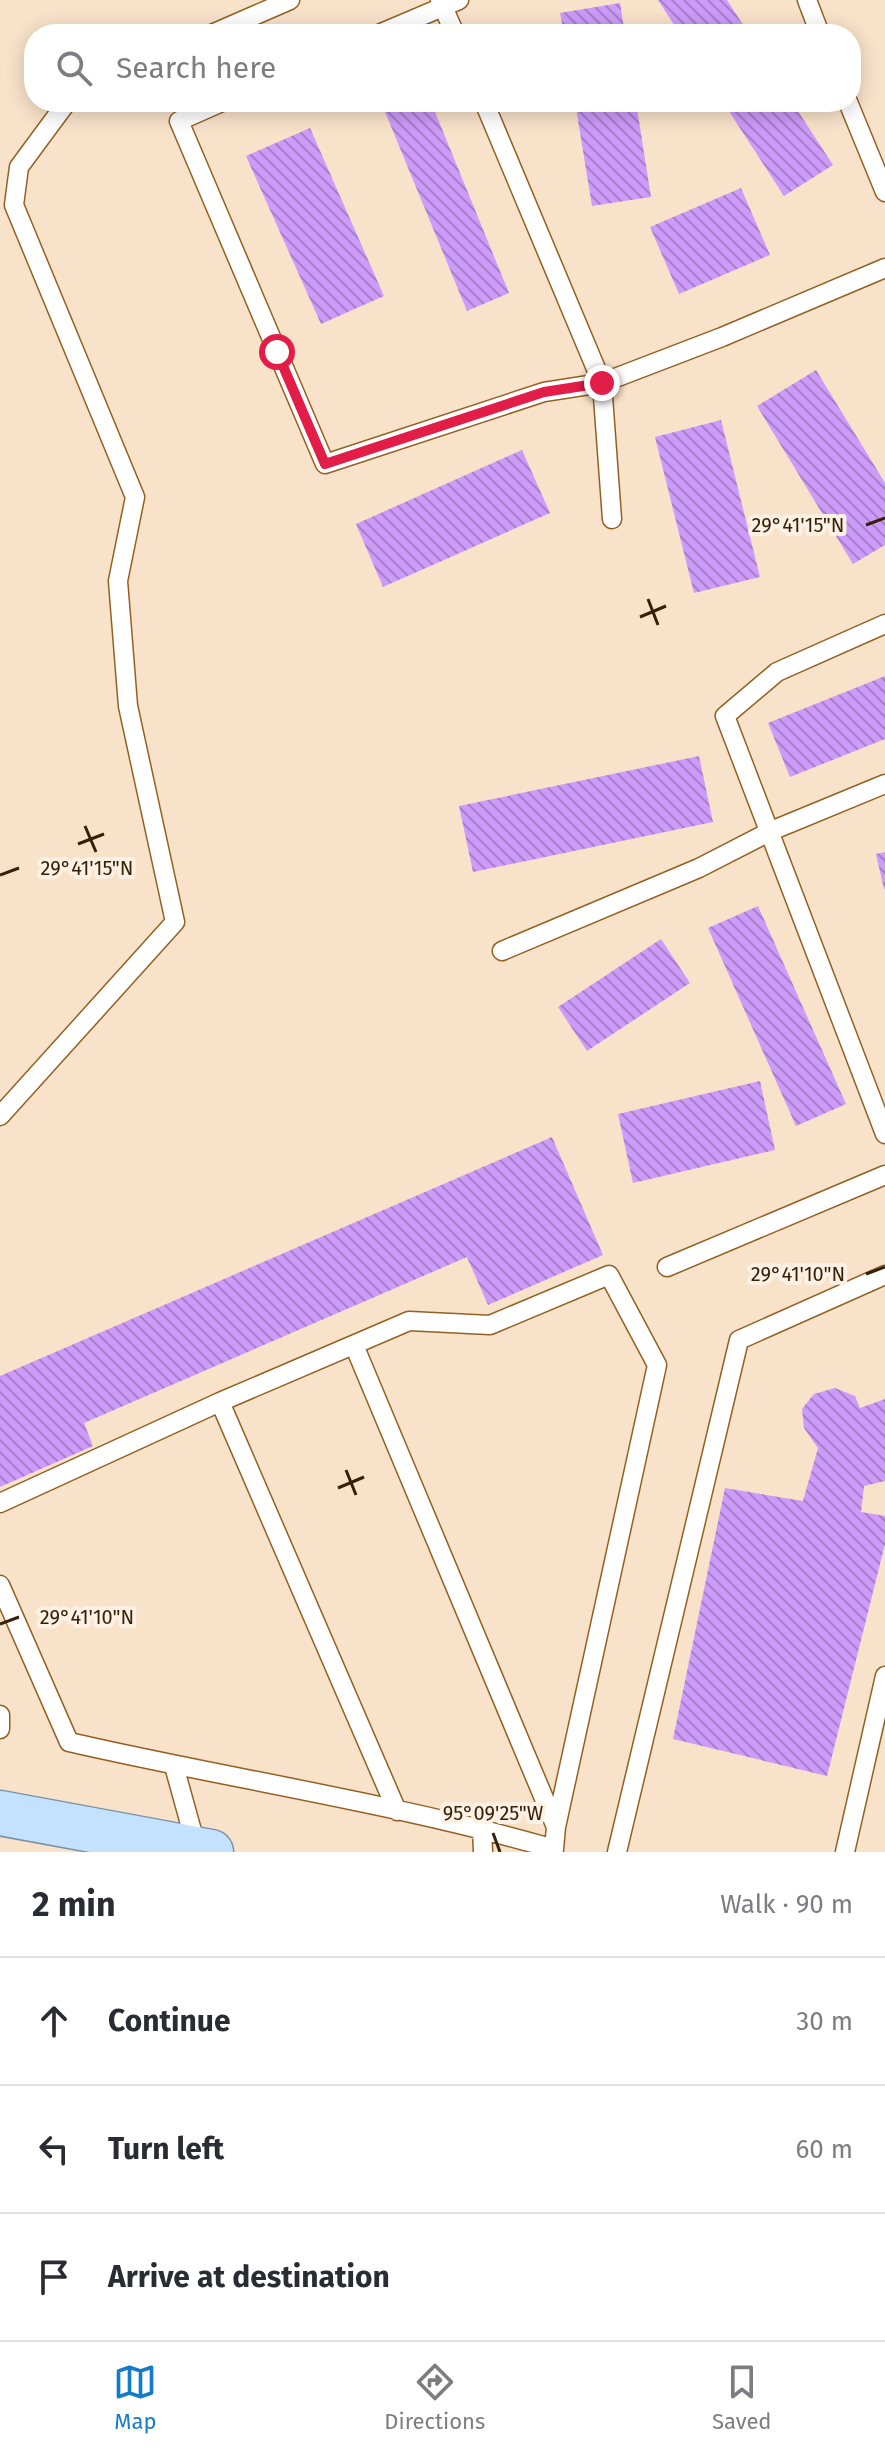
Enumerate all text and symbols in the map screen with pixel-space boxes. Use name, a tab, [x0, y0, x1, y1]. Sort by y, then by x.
search box	[24, 24, 861, 112]
icon: search	[52, 46, 96, 90]
text: Search here	[116, 50, 276, 86]
route start	[259, 334, 295, 370]
route end	[584, 365, 620, 401]
text: 29°41'15"N	[752, 513, 844, 537]
text: 29°41'15"N	[41, 856, 133, 880]
text: 29°41'10"N	[751, 1262, 845, 1286]
text: 29°41'10"N	[40, 1605, 134, 1629]
text: 95°09'25"W	[443, 1801, 544, 1825]
text: 2 min	[32, 1884, 116, 1925]
text: Walk · 90 m	[720, 1889, 853, 1920]
icon: ahead	[32, 1999, 76, 2043]
text: Continue	[108, 2003, 231, 2039]
text: 30 m	[796, 2006, 853, 2037]
icon: left	[32, 2127, 76, 2171]
text: Turn left	[108, 2131, 224, 2167]
text: 60 m	[795, 2134, 853, 2165]
icon: arrive	[32, 2255, 76, 2299]
text: Arrive at destination	[108, 2259, 390, 2295]
tab: Map	[113, 2360, 157, 2435]
tab: Directions	[384, 2360, 485, 2435]
tab: Saved	[712, 2360, 772, 2435]

